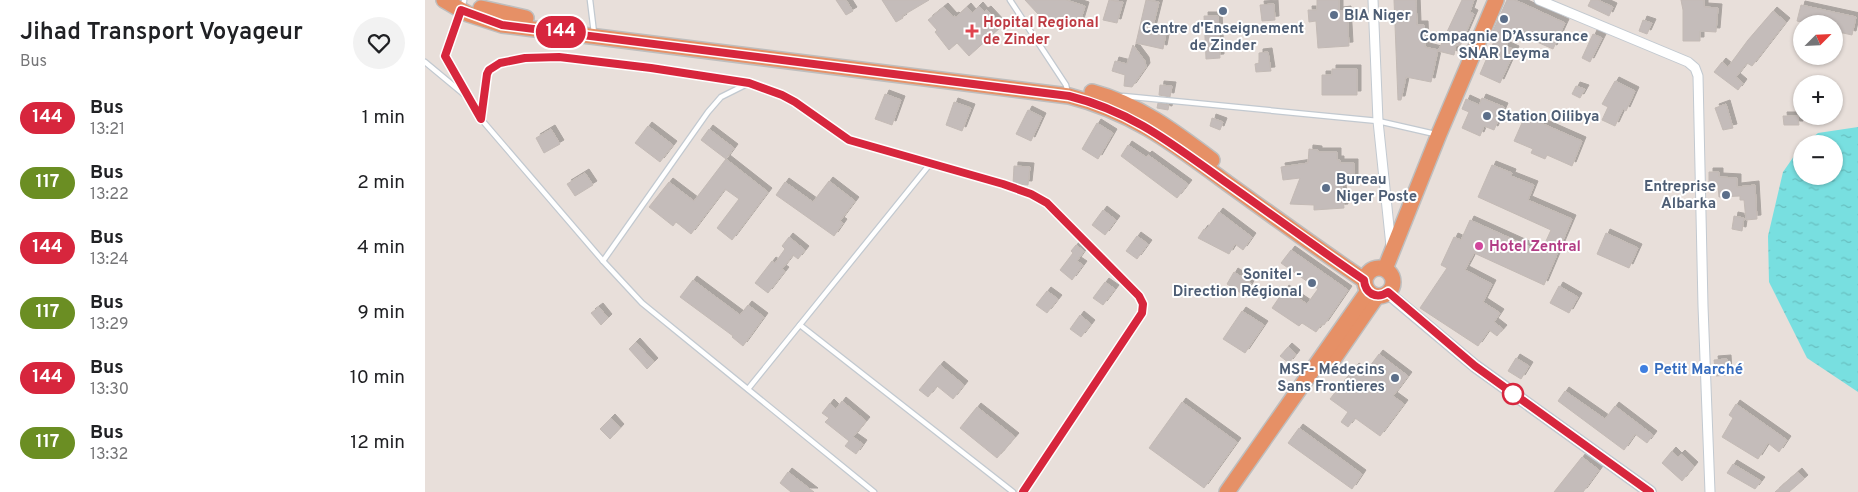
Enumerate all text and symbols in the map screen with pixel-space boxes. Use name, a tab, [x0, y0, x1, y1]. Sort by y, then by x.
marker: Centre d'Enseignement de Zinder	[1217, 5, 1229, 17]
place label: BIA Niger	[1344, 7, 1411, 26]
marker: BIA Niger	[1328, 9, 1340, 21]
marker: Compagnie D’Assurance SNAR Leyma	[1498, 13, 1510, 25]
place label: Hopital Regional de Zinder	[983, 14, 1099, 50]
north arrow	[1793, 15, 1843, 65]
map controls	[1793, 15, 1843, 185]
line badge: 144	[532, 16, 590, 48]
button: heart	[353, 17, 405, 69]
text: Jihad Transport Voyageur	[20, 18, 303, 48]
text: 144	[546, 20, 576, 43]
place label: Centre d'Enseignement de Zinder	[1142, 20, 1304, 56]
marker: Hopital Regional de Zinder	[965, 24, 979, 38]
place label: Compagnie D’Assurance SNAR Leyma	[1420, 28, 1588, 64]
text: Bus	[20, 52, 47, 72]
button: +	[1793, 75, 1843, 125]
text: Bus	[90, 96, 124, 120]
text: 144	[32, 106, 63, 129]
text: 1 min	[362, 106, 405, 130]
place label: Station Oilibya	[1497, 108, 1599, 127]
marker: Station Oilibya	[1481, 110, 1493, 122]
text: 13:21	[90, 120, 125, 140]
button: −	[1793, 135, 1843, 185]
text: Bus	[90, 161, 124, 185]
text: 117	[35, 171, 60, 194]
text: 2 min	[357, 171, 405, 195]
place label: Bureau Niger Poste	[1336, 171, 1417, 207]
place label: Entreprise Albarka	[1644, 178, 1716, 214]
marker: Bureau Niger Poste	[1320, 182, 1332, 194]
text: 13:22	[90, 185, 129, 205]
marker: Entreprise Albarka	[1720, 189, 1732, 201]
text: Bus	[90, 226, 124, 250]
text: 144	[32, 236, 63, 259]
text: 4 min	[357, 236, 405, 260]
place label: Hotel Zentral	[1489, 238, 1581, 257]
marker: Hotel Zentral	[1473, 240, 1485, 252]
text: 13:24	[90, 250, 129, 270]
place label: Sonitel - Direction Régional	[1173, 266, 1302, 302]
marker: Sonitel - Direction Régional	[1306, 277, 1318, 289]
text: Bus	[90, 291, 124, 315]
text: 117	[35, 301, 60, 324]
text: 9 min	[358, 301, 405, 325]
text: 13:29	[90, 315, 129, 335]
text: Bus	[90, 356, 124, 380]
place label: MSF- Médecins Sans Frontieres	[1277, 361, 1385, 397]
place label: Petit Marché	[1654, 361, 1743, 380]
marker: Petit Marché	[1638, 363, 1650, 375]
text: 144	[32, 366, 63, 389]
text: 10 min	[350, 366, 405, 390]
marker: MSF- Médecins Sans Frontieres	[1389, 372, 1401, 384]
text: 13:30	[90, 380, 129, 400]
unlabelled marker	[1502, 383, 1524, 405]
text: Bus	[90, 421, 124, 445]
text: 117	[35, 431, 60, 454]
text: 12 min	[350, 431, 405, 455]
text: 13:32	[90, 445, 128, 465]

